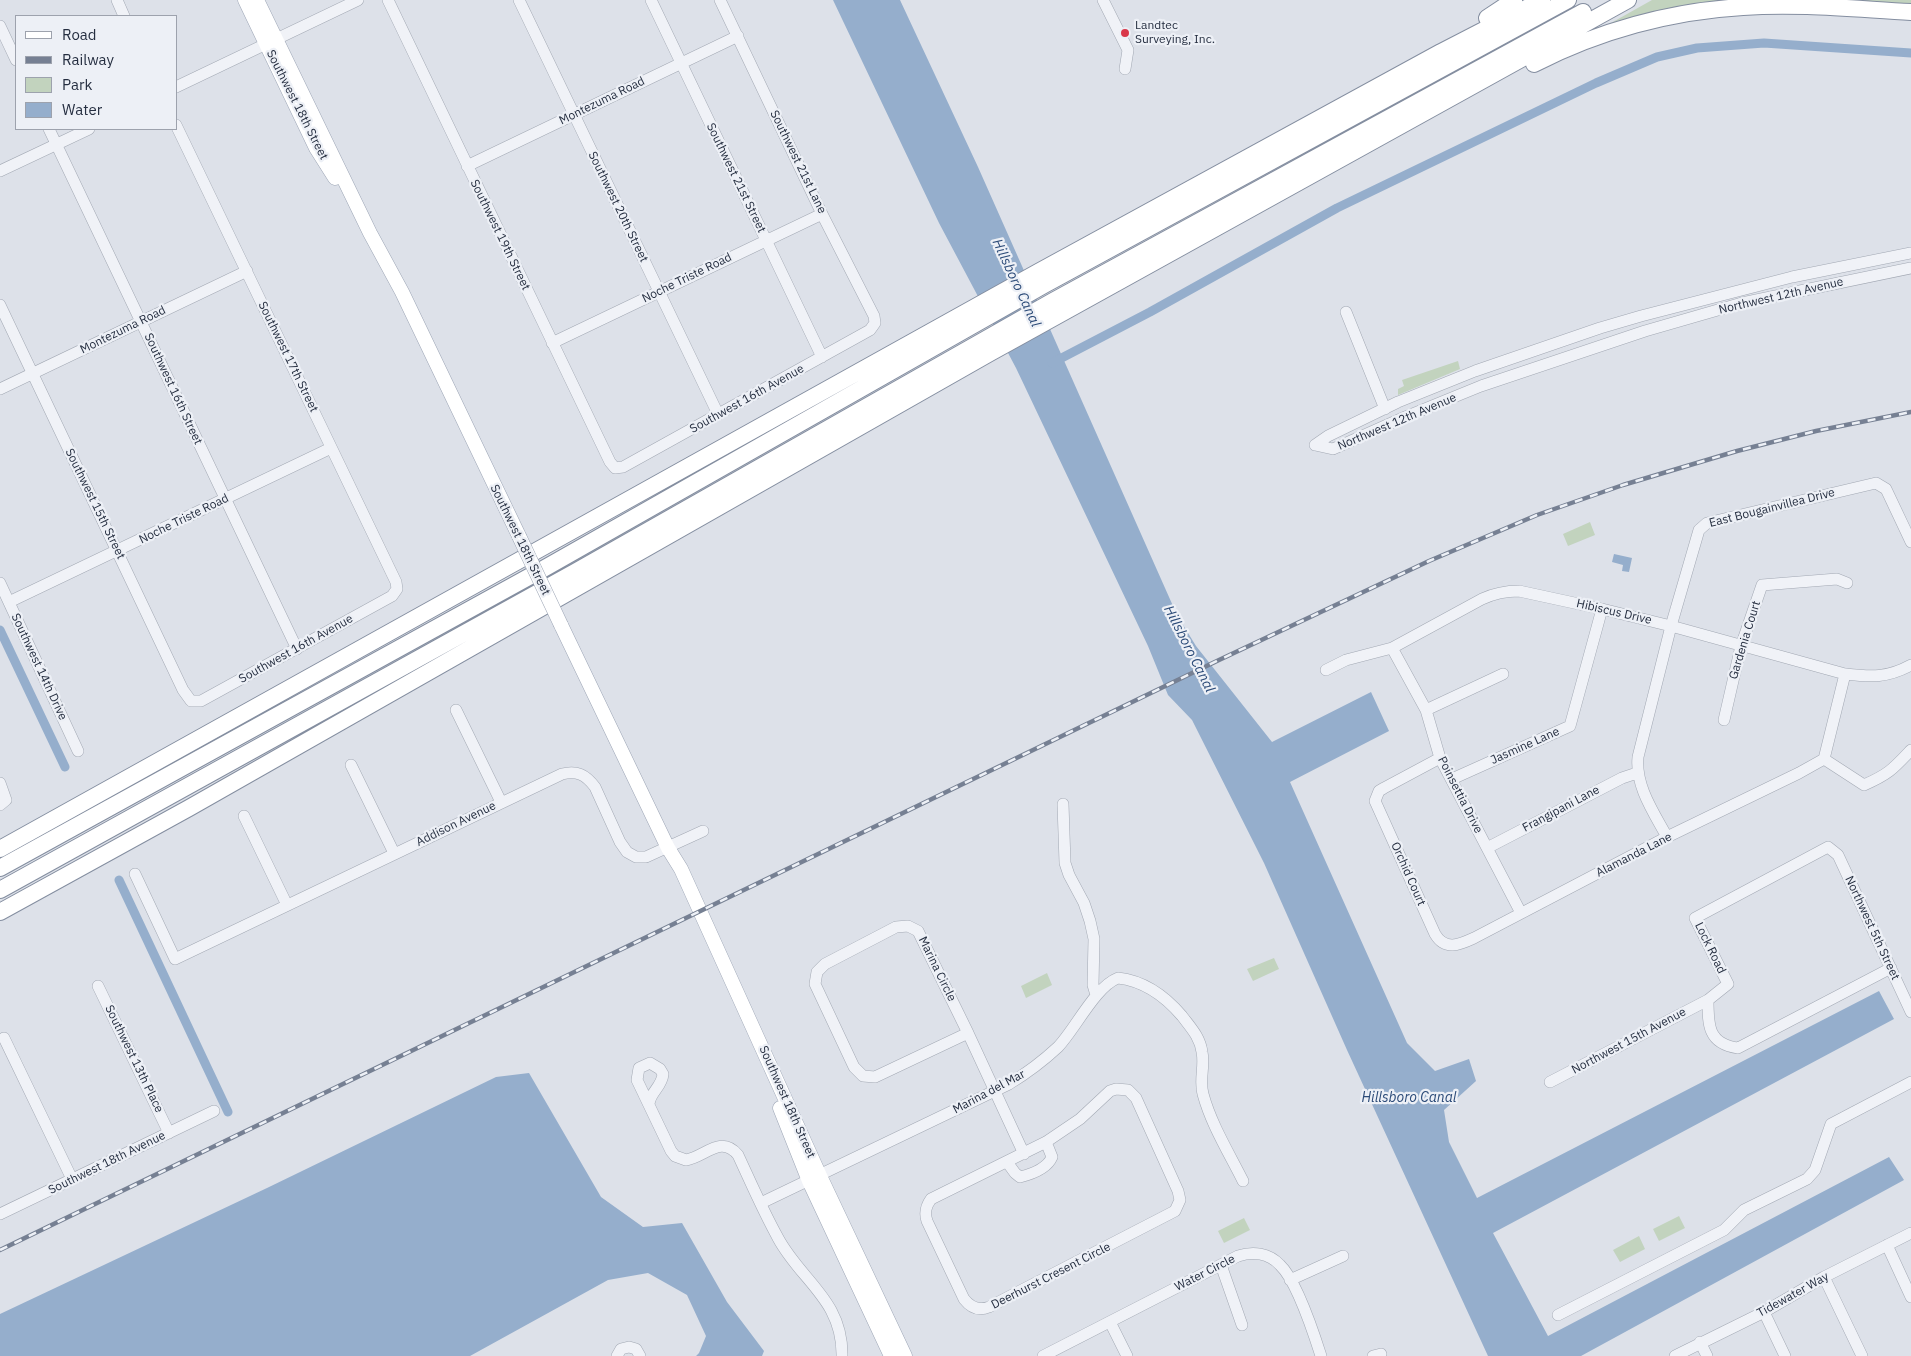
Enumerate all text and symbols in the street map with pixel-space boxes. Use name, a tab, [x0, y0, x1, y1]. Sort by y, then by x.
legend	[15, 15, 178, 130]
place label: Landtec Surveying, Inc.	[1135, 19, 1215, 47]
text: Road	[62, 25, 97, 44]
marker: Landtec Surveying, Inc.	[1119, 27, 1131, 39]
street label: Southwest 18th Street	[263, 48, 331, 162]
text: Railway	[62, 50, 114, 69]
street label: Montezuma Road	[557, 74, 647, 128]
text: Park	[62, 75, 92, 94]
text: Water	[62, 100, 102, 119]
street label: Southwest 21st Lane	[767, 108, 829, 216]
street label: Southwest 21st Street	[703, 121, 769, 235]
street label: Southwest 20th Street	[585, 149, 651, 265]
street label: Southwest 19th Street	[467, 177, 533, 293]
water label: Hillsboro Canal	[988, 236, 1044, 330]
street label: Noche Triste Road	[640, 250, 734, 306]
street label: Northwest 12th Avenue	[1717, 275, 1845, 317]
street label: Southwest 17th Street	[255, 299, 321, 415]
street label: Montezuma Road	[78, 303, 168, 357]
street label: Southwest 16th Street	[141, 331, 205, 447]
street label: Southwest 16th Avenue	[687, 362, 807, 436]
street label: Northwest 12th Avenue	[1336, 390, 1458, 454]
street label: Southwest 15th Street	[62, 446, 128, 562]
street label: Southwest 18th Street	[487, 482, 553, 598]
street label: East Bougainvillea Drive	[1708, 485, 1836, 531]
street label: Noche Triste Road	[137, 491, 231, 547]
street label: Hibiscus Drive	[1575, 596, 1653, 628]
street label: Gardenia Court	[1726, 599, 1764, 681]
water label: Hillsboro Canal	[1160, 603, 1218, 695]
street label: Southwest 14th Drive	[8, 611, 70, 723]
street label: Southwest 16th Avenue	[236, 612, 356, 686]
street label: Jasmine Lane	[1488, 724, 1562, 768]
street label: Poinsettia Drive	[1434, 754, 1486, 836]
street label: Frangipani Lane	[1520, 783, 1602, 835]
street label: Addison Avenue	[414, 798, 498, 850]
street label: Alamanda Lane	[1594, 830, 1674, 880]
street label: Orchid Court	[1388, 840, 1428, 908]
street label: Northwest 5th Street	[1842, 874, 1902, 982]
street label: Lock Road	[1691, 920, 1729, 976]
street label: Marina Circle	[915, 934, 959, 1004]
street label: Southwest 13th Place	[102, 1003, 166, 1115]
street label: Northwest 15th Avenue	[1569, 1005, 1689, 1077]
street label: Southwest 18th Street	[756, 1044, 818, 1160]
street label: Marina del Mar	[950, 1067, 1028, 1117]
water label: Hillsboro Canal	[1361, 1090, 1457, 1106]
street label: Southwest 18th Avenue	[46, 1128, 168, 1198]
street label: Deerhurst Cresent Circle	[989, 1240, 1113, 1312]
street label: Water Circle	[1172, 1252, 1238, 1294]
street label: Tidewater Way	[1755, 1269, 1831, 1321]

